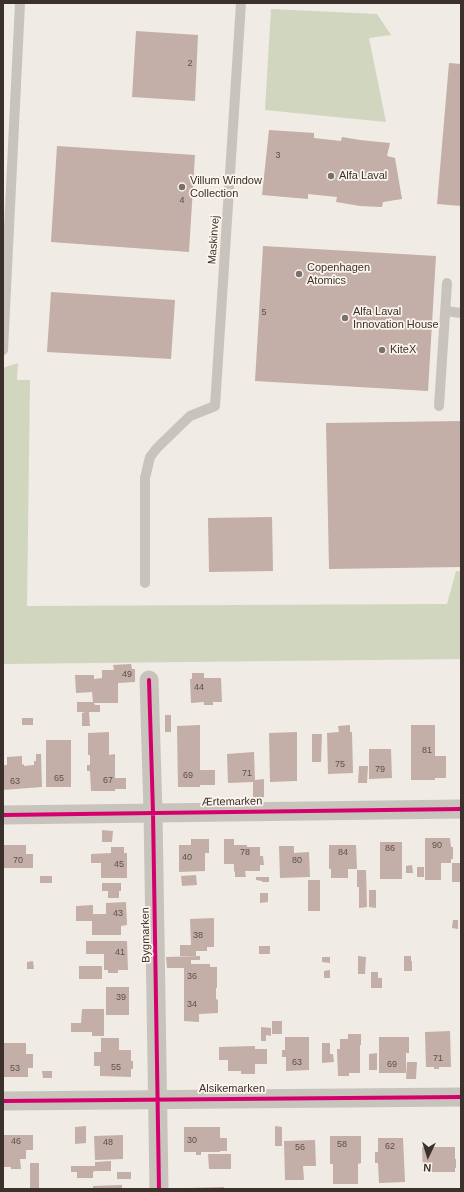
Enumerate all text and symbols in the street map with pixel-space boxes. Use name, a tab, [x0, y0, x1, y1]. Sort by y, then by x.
house number: 2	[187, 59, 193, 69]
house number: 3	[275, 151, 281, 161]
place label: Alfa Laval	[339, 169, 387, 183]
marker: Alfa Laval	[326, 171, 336, 181]
place label: Villum Window Collection	[190, 174, 262, 200]
marker: Villum Window Collection	[177, 182, 187, 192]
house number: 4	[179, 196, 185, 206]
street label: Maskinvej	[206, 215, 222, 265]
place label: Copenhagen Atomics	[307, 261, 370, 287]
marker: Copenhagen Atomics	[294, 269, 304, 279]
place label: Alfa Laval Innovation House	[353, 305, 439, 331]
house number: 5	[261, 308, 267, 318]
marker: Alfa Laval Innovation House	[340, 313, 350, 323]
place label: KiteX	[390, 343, 416, 357]
marker: KiteX	[377, 345, 387, 355]
house number: 49	[122, 670, 132, 680]
house number: 44	[194, 683, 204, 693]
house number: 81	[422, 746, 432, 756]
house number: 75	[335, 760, 345, 770]
house number: 79	[375, 765, 385, 775]
house number: 71	[242, 769, 252, 779]
house number: 69	[183, 771, 193, 781]
house number: 65	[54, 774, 64, 784]
house number: 67	[103, 776, 113, 786]
house number: 63	[10, 777, 20, 787]
street label: Ærtemarken	[202, 795, 262, 809]
house number: 90	[432, 841, 442, 851]
house number: 86	[385, 844, 395, 854]
house number: 78	[240, 848, 250, 858]
house number: 84	[338, 848, 348, 858]
house number: 40	[182, 853, 192, 863]
house number: 70	[13, 856, 23, 866]
house number: 80	[292, 856, 302, 866]
house number: 45	[114, 860, 124, 870]
street label: Bygmarken	[139, 907, 153, 963]
house number: 43	[113, 909, 123, 919]
house number: 38	[193, 931, 203, 941]
house number: 41	[115, 948, 125, 958]
house number: 36	[187, 972, 197, 982]
house number: 39	[116, 993, 126, 1003]
house number: 34	[187, 1000, 197, 1010]
house number: 71	[433, 1054, 443, 1064]
house number: 63	[292, 1058, 302, 1068]
house number: 69	[387, 1060, 397, 1070]
house number: 55	[111, 1063, 121, 1073]
house number: 53	[10, 1064, 20, 1074]
street label: Alsikemarken	[199, 1082, 265, 1096]
house number: 30	[187, 1136, 197, 1146]
north arrow	[408, 1136, 448, 1176]
house number: 46	[11, 1137, 21, 1147]
house number: 48	[103, 1138, 113, 1148]
house number: 58	[337, 1140, 347, 1150]
house number: 62	[385, 1142, 395, 1152]
house number: 56	[295, 1143, 305, 1153]
text: N	[423, 1162, 432, 1174]

